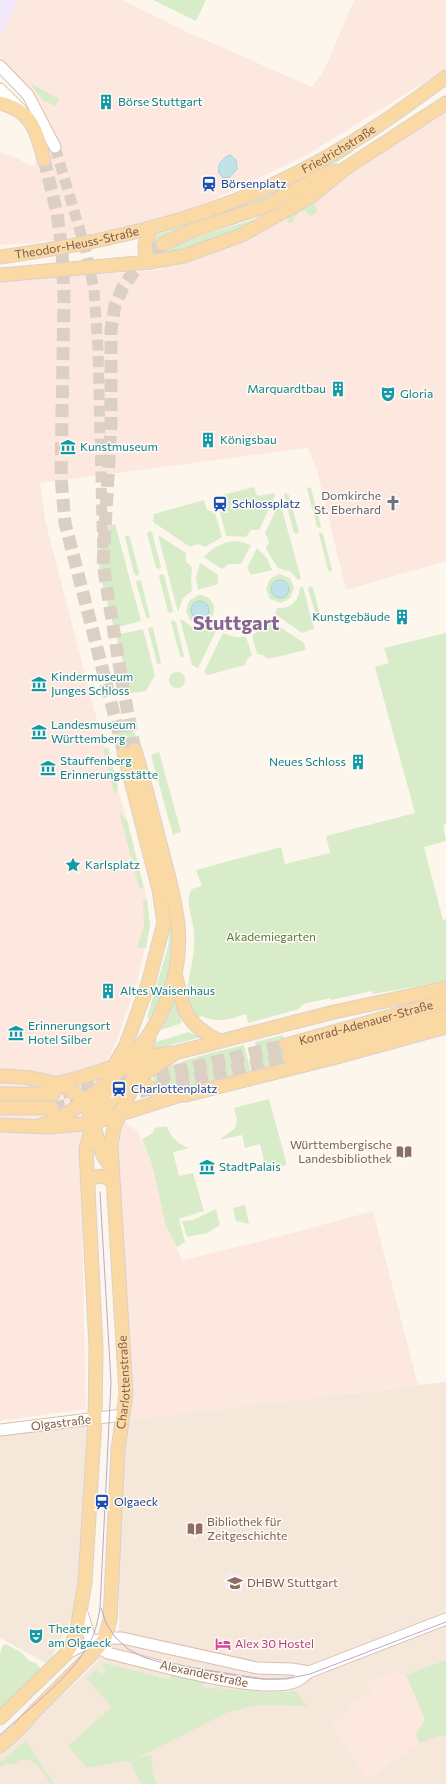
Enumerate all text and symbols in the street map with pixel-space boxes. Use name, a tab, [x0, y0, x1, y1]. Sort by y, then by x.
building icon: Börse Stuttgart	[97, 93, 115, 111]
place label: Börse Stuttgart	[118, 94, 202, 108]
street label: Friedrichstraße	[299, 121, 378, 176]
station icon: Börsenplatz	[200, 175, 218, 193]
place label: Börsenplatz	[221, 176, 287, 190]
street label: Theodor-Heuss-Straße	[13, 223, 140, 261]
building icon: Marquardtbau	[329, 380, 347, 398]
place label: Marquardtbau	[247, 381, 326, 395]
theatre icon: Gloria	[379, 385, 397, 403]
place label: Gloria	[400, 386, 433, 400]
building icon: Königsbau	[199, 431, 217, 449]
place label: Königsbau	[220, 432, 277, 446]
museum icon: Kunstmuseum	[59, 438, 77, 456]
place label: Kunstmuseum	[80, 439, 158, 453]
place label: Domkirche St. Eberhard	[314, 488, 381, 516]
church icon: Domkirche St. Eberhard	[384, 494, 402, 512]
station icon: Schlossplatz	[211, 495, 229, 513]
place label: Schlossplatz	[232, 496, 300, 510]
building icon: Kunstgebäude	[393, 608, 411, 626]
place label: Kunstgebäude	[312, 609, 390, 623]
district label: Stuttgart	[193, 610, 279, 634]
place label: Kindermuseum Junges Schloss	[51, 669, 133, 698]
museum icon: Kindermuseum Junges Schloss	[30, 675, 48, 693]
place label: Landesmuseum Württemberg	[51, 717, 136, 745]
museum icon: Landesmuseum Württemberg	[30, 723, 48, 741]
place label: Stauffenberg Erinnerungsstätte	[60, 753, 158, 781]
building icon: Neues Schloss	[349, 753, 367, 771]
place label: Neues Schloss	[269, 754, 346, 768]
museum icon: Stauffenberg Erinnerungsstätte	[39, 759, 57, 777]
place icon: Karlsplatz	[64, 856, 82, 874]
place label: Karlsplatz	[85, 857, 140, 871]
park label: Akademiegarten	[226, 929, 316, 943]
building icon: Altes Waisenhaus	[99, 982, 117, 1000]
place label: Altes Waisenhaus	[120, 983, 215, 997]
street label: Konrad-Adenauer-Straße	[297, 997, 434, 1047]
place label: Erinnerungsort Hotel Silber	[28, 1018, 110, 1046]
museum icon: Erinnerungsort Hotel Silber	[7, 1024, 25, 1042]
station icon: Charlottenplatz	[110, 1080, 128, 1098]
place label: Charlottenplatz	[131, 1081, 218, 1095]
place label: Württembergische Landesbibliothek	[290, 1137, 392, 1165]
library icon: Württembergische Landesbibliothek	[395, 1143, 413, 1161]
museum icon: StadtPalais	[198, 1158, 216, 1176]
place label: StadtPalais	[219, 1159, 281, 1173]
street label: Charlottenstraße	[113, 1335, 132, 1430]
street label: Olgastraße	[30, 1411, 92, 1433]
station icon: Olgaeck	[93, 1493, 111, 1511]
place label: Olgaeck	[114, 1494, 159, 1508]
place label: Bibliothek für Zeitgeschichte	[207, 1514, 287, 1542]
library icon: Bibliothek für Zeitgeschichte	[186, 1520, 204, 1538]
school or university icon: DHBW Stuttgart	[226, 1574, 244, 1592]
place label: DHBW Stuttgart	[247, 1575, 338, 1589]
place label: Theater am Olgaeck	[48, 1621, 112, 1649]
theatre icon: Theater am Olgaeck	[27, 1627, 45, 1645]
hotel icon: Alex 30 Hostel	[214, 1635, 232, 1653]
place label: Alex 30 Hostel	[235, 1636, 314, 1650]
street label: Alexanderstraße	[159, 1657, 250, 1689]

